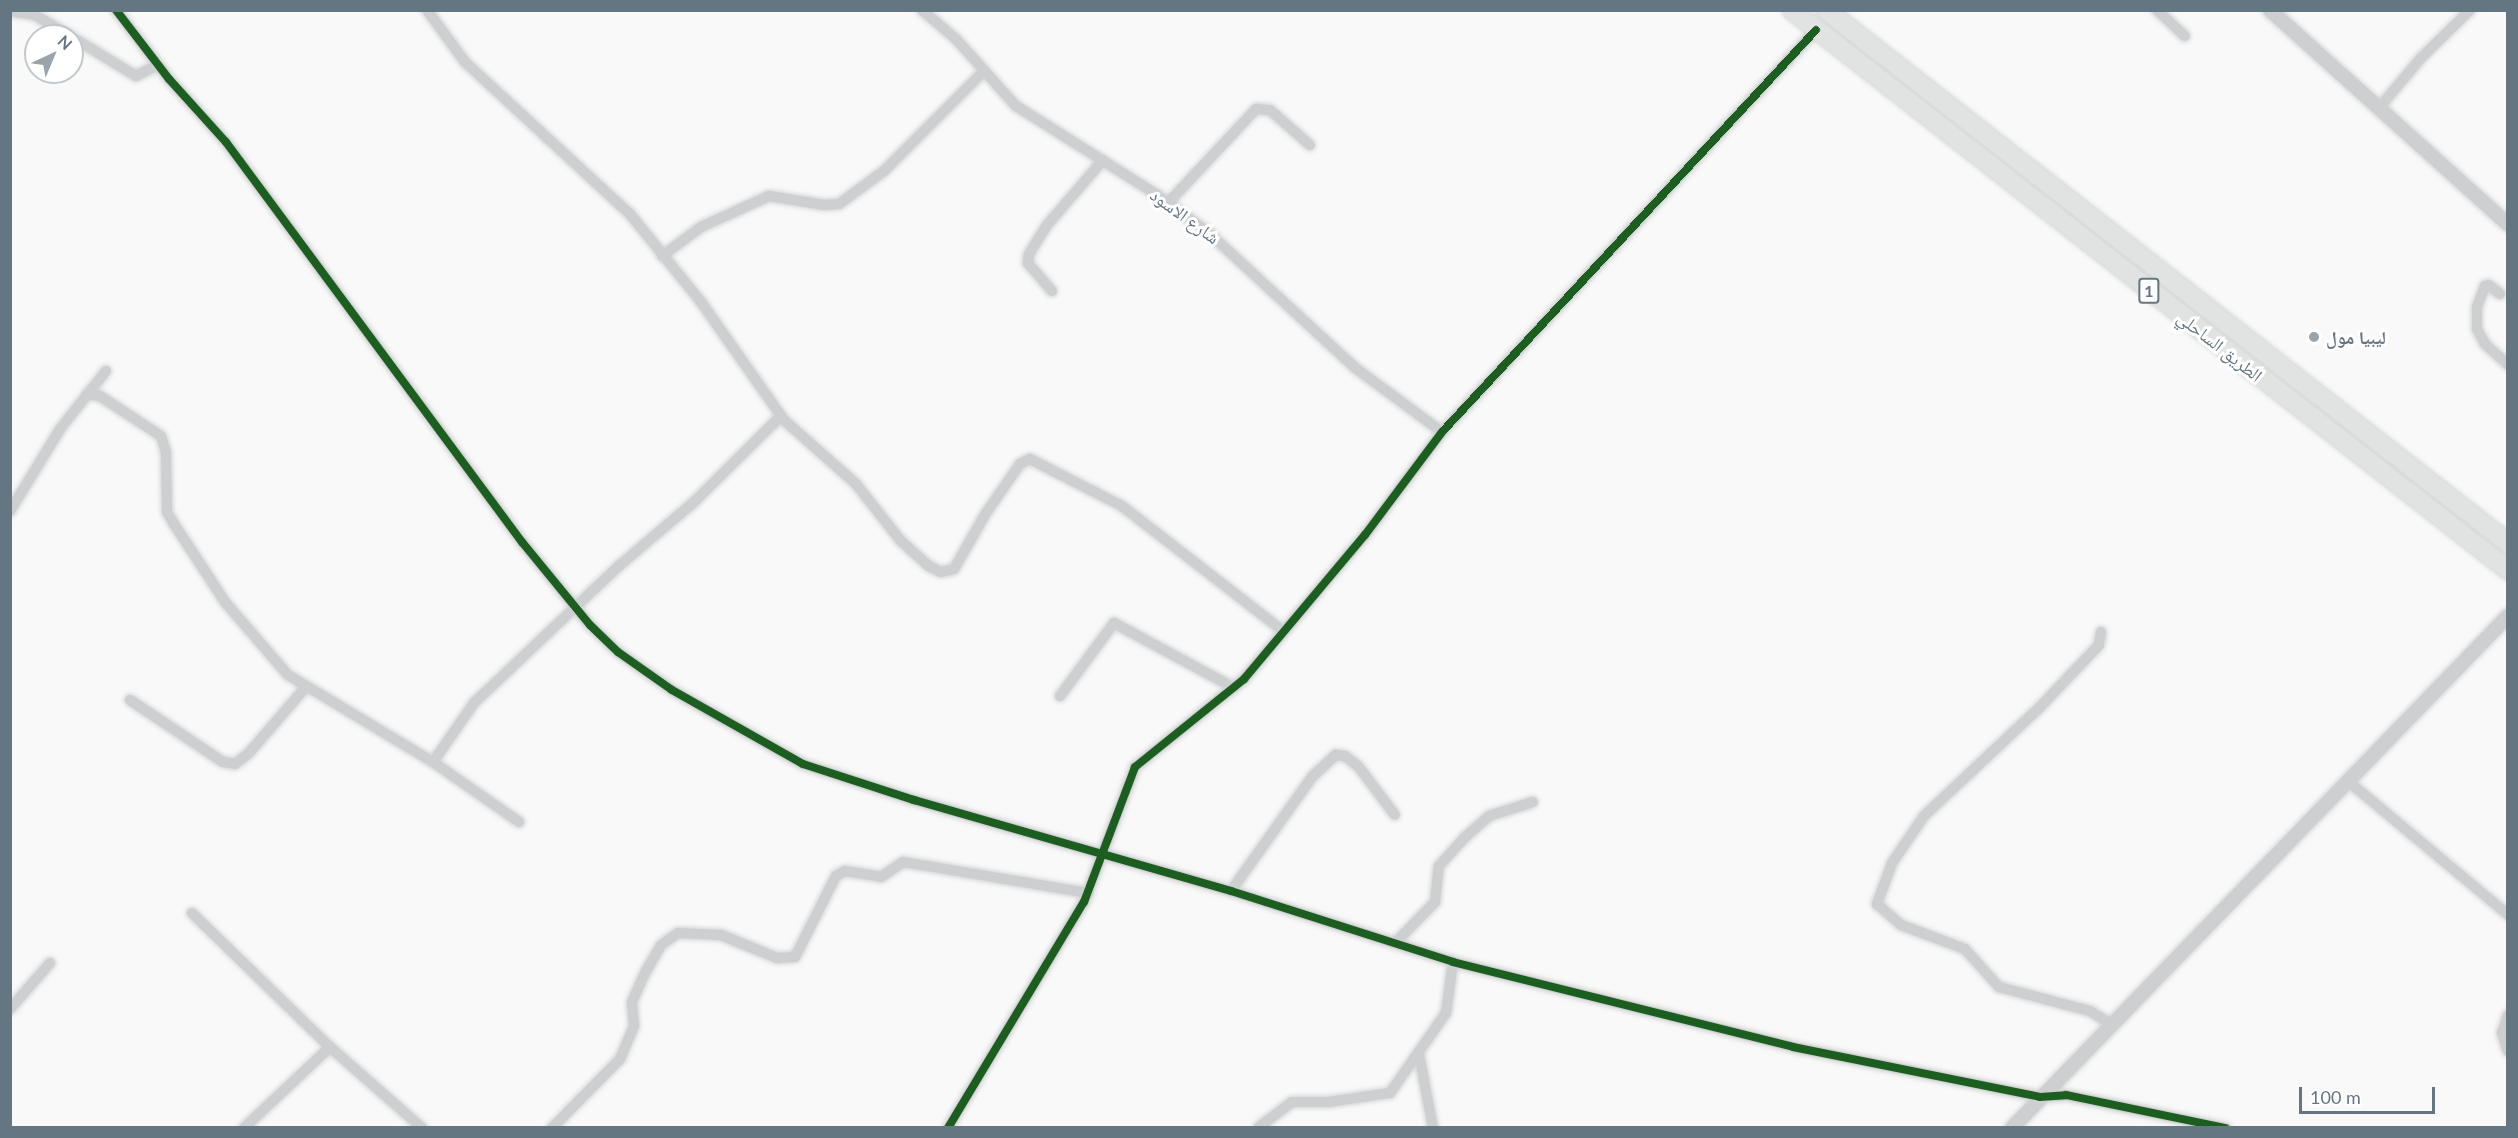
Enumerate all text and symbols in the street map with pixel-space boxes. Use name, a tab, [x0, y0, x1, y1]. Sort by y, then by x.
north arrow	[24, 24, 84, 84]
text: N	[54, 31, 76, 53]
street label: شارع الاسود	[1146, 184, 1224, 248]
road number: 1	[2137, 278, 2161, 304]
street label: الطريق الساحلي	[2173, 306, 2267, 386]
place label: ليبيا مول	[2326, 326, 2386, 348]
marker: ليبيا مول	[2307, 330, 2321, 344]
scale bar	[2302, 1075, 2438, 1113]
text: 100 m	[2310, 1086, 2361, 1108]

